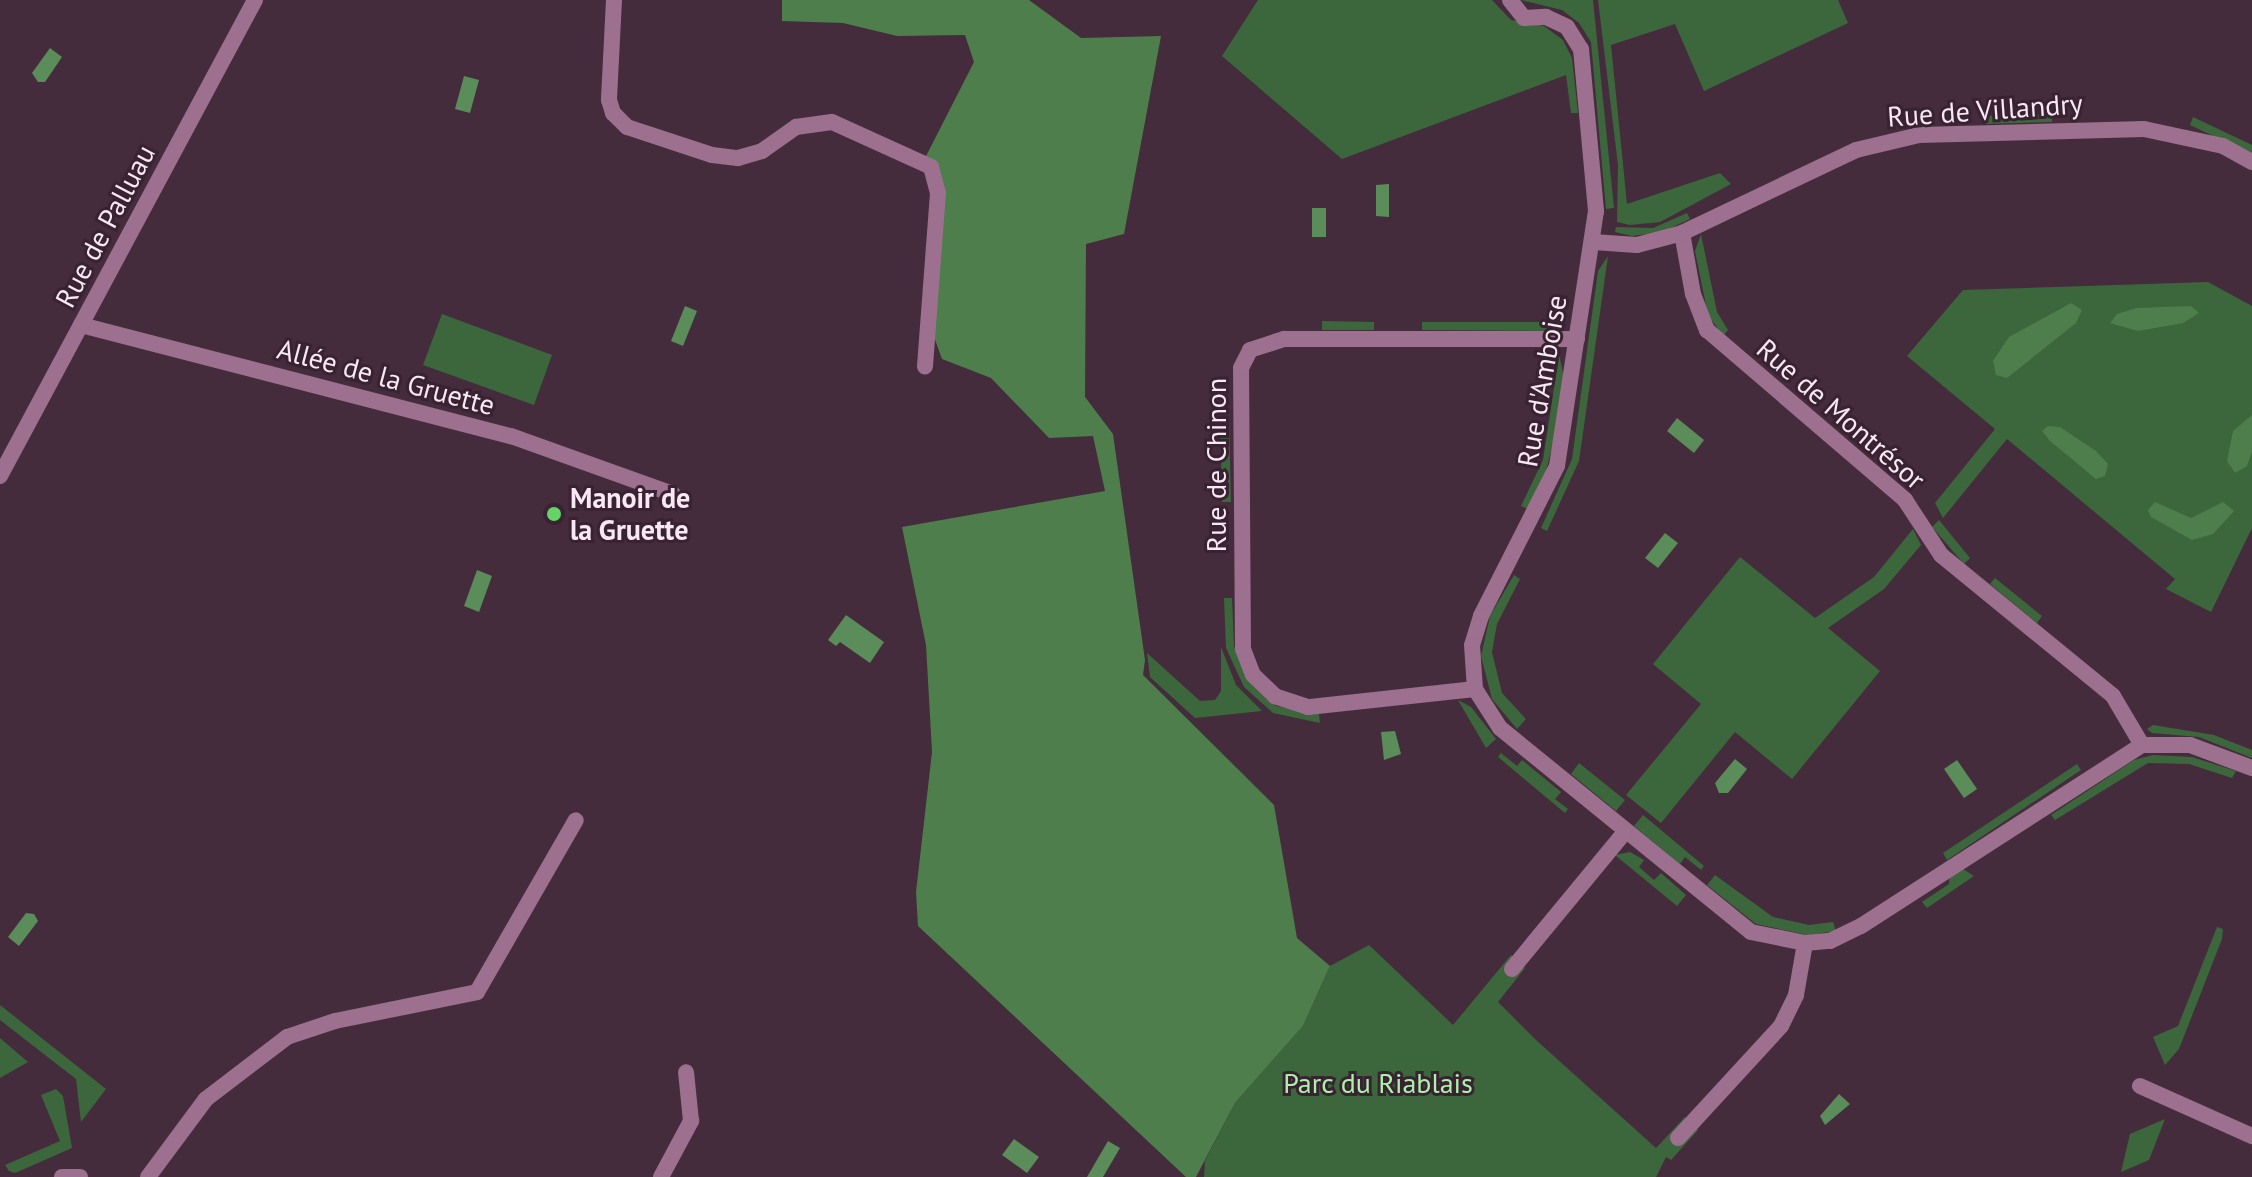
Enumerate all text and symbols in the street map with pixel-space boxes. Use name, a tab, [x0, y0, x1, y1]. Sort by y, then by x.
street label: Rue de Villandry	[1886, 86, 2084, 134]
street label: Rue de Palluau	[48, 139, 162, 313]
street label: Rue d'Amboise	[1510, 293, 1574, 469]
street label: Allée de la Gruette	[274, 332, 498, 422]
street label: Rue de Montrésor	[1750, 332, 1932, 496]
street label: Rue de Chinon	[1199, 378, 1233, 552]
place label: Manoir de la Gruette	[570, 481, 690, 547]
marker: Manoir de la Gruette	[545, 505, 563, 523]
park label: Parc du Riablais	[1283, 1066, 1473, 1100]

